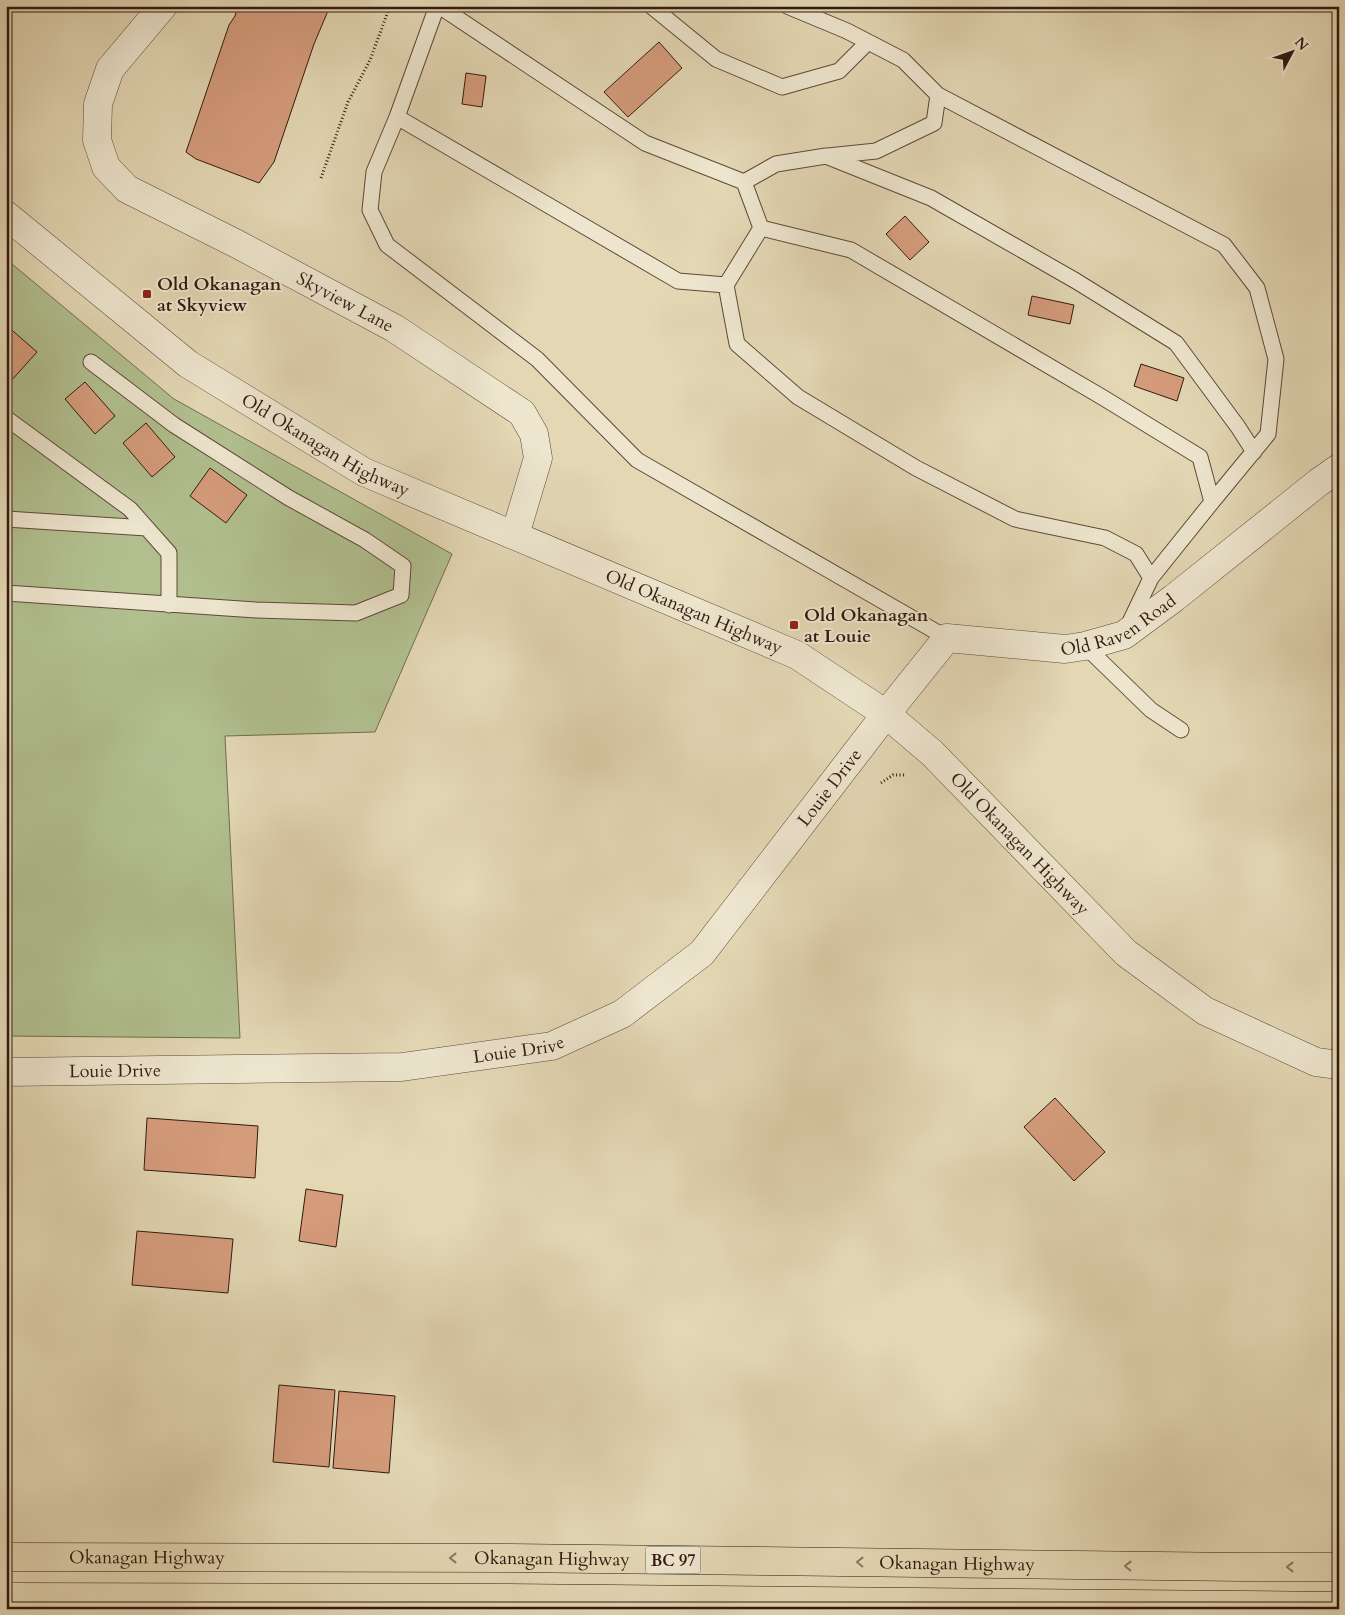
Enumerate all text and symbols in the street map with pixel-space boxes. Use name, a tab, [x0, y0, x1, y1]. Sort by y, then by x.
north arrow	[1268, 28, 1318, 78]
text: N	[1290, 33, 1313, 55]
street label: Skyview Lane	[292, 266, 398, 339]
place label: Old Okanagan at Skyview	[157, 272, 282, 318]
marker: Old Okanagan at Skyview	[141, 288, 153, 300]
street label: Old Okanagan Highway	[236, 388, 414, 503]
street label: Old Okanagan Highway	[601, 563, 787, 661]
street label: Old Raven Road	[1059, 588, 1182, 663]
place label: Old Okanagan at Louie	[804, 603, 929, 649]
marker: Old Okanagan at Louie	[788, 619, 800, 631]
street label: Louie Drive	[792, 744, 868, 832]
street label: Old Okanagan Highway	[944, 767, 1095, 921]
street label: Louie Drive	[472, 1030, 569, 1070]
street label: Louie Drive	[69, 1058, 161, 1084]
street label: Okanagan Highway	[69, 1545, 225, 1570]
street label: Okanagan Highway	[474, 1546, 631, 1572]
road number: BC 97	[646, 1546, 700, 1574]
street label: Okanagan Highway	[879, 1551, 1035, 1577]
one-way arrow	[448, 1553, 456, 1563]
one-way arrow	[856, 1557, 864, 1567]
one-way arrow	[1123, 1561, 1131, 1571]
one-way arrow	[1286, 1562, 1294, 1572]

